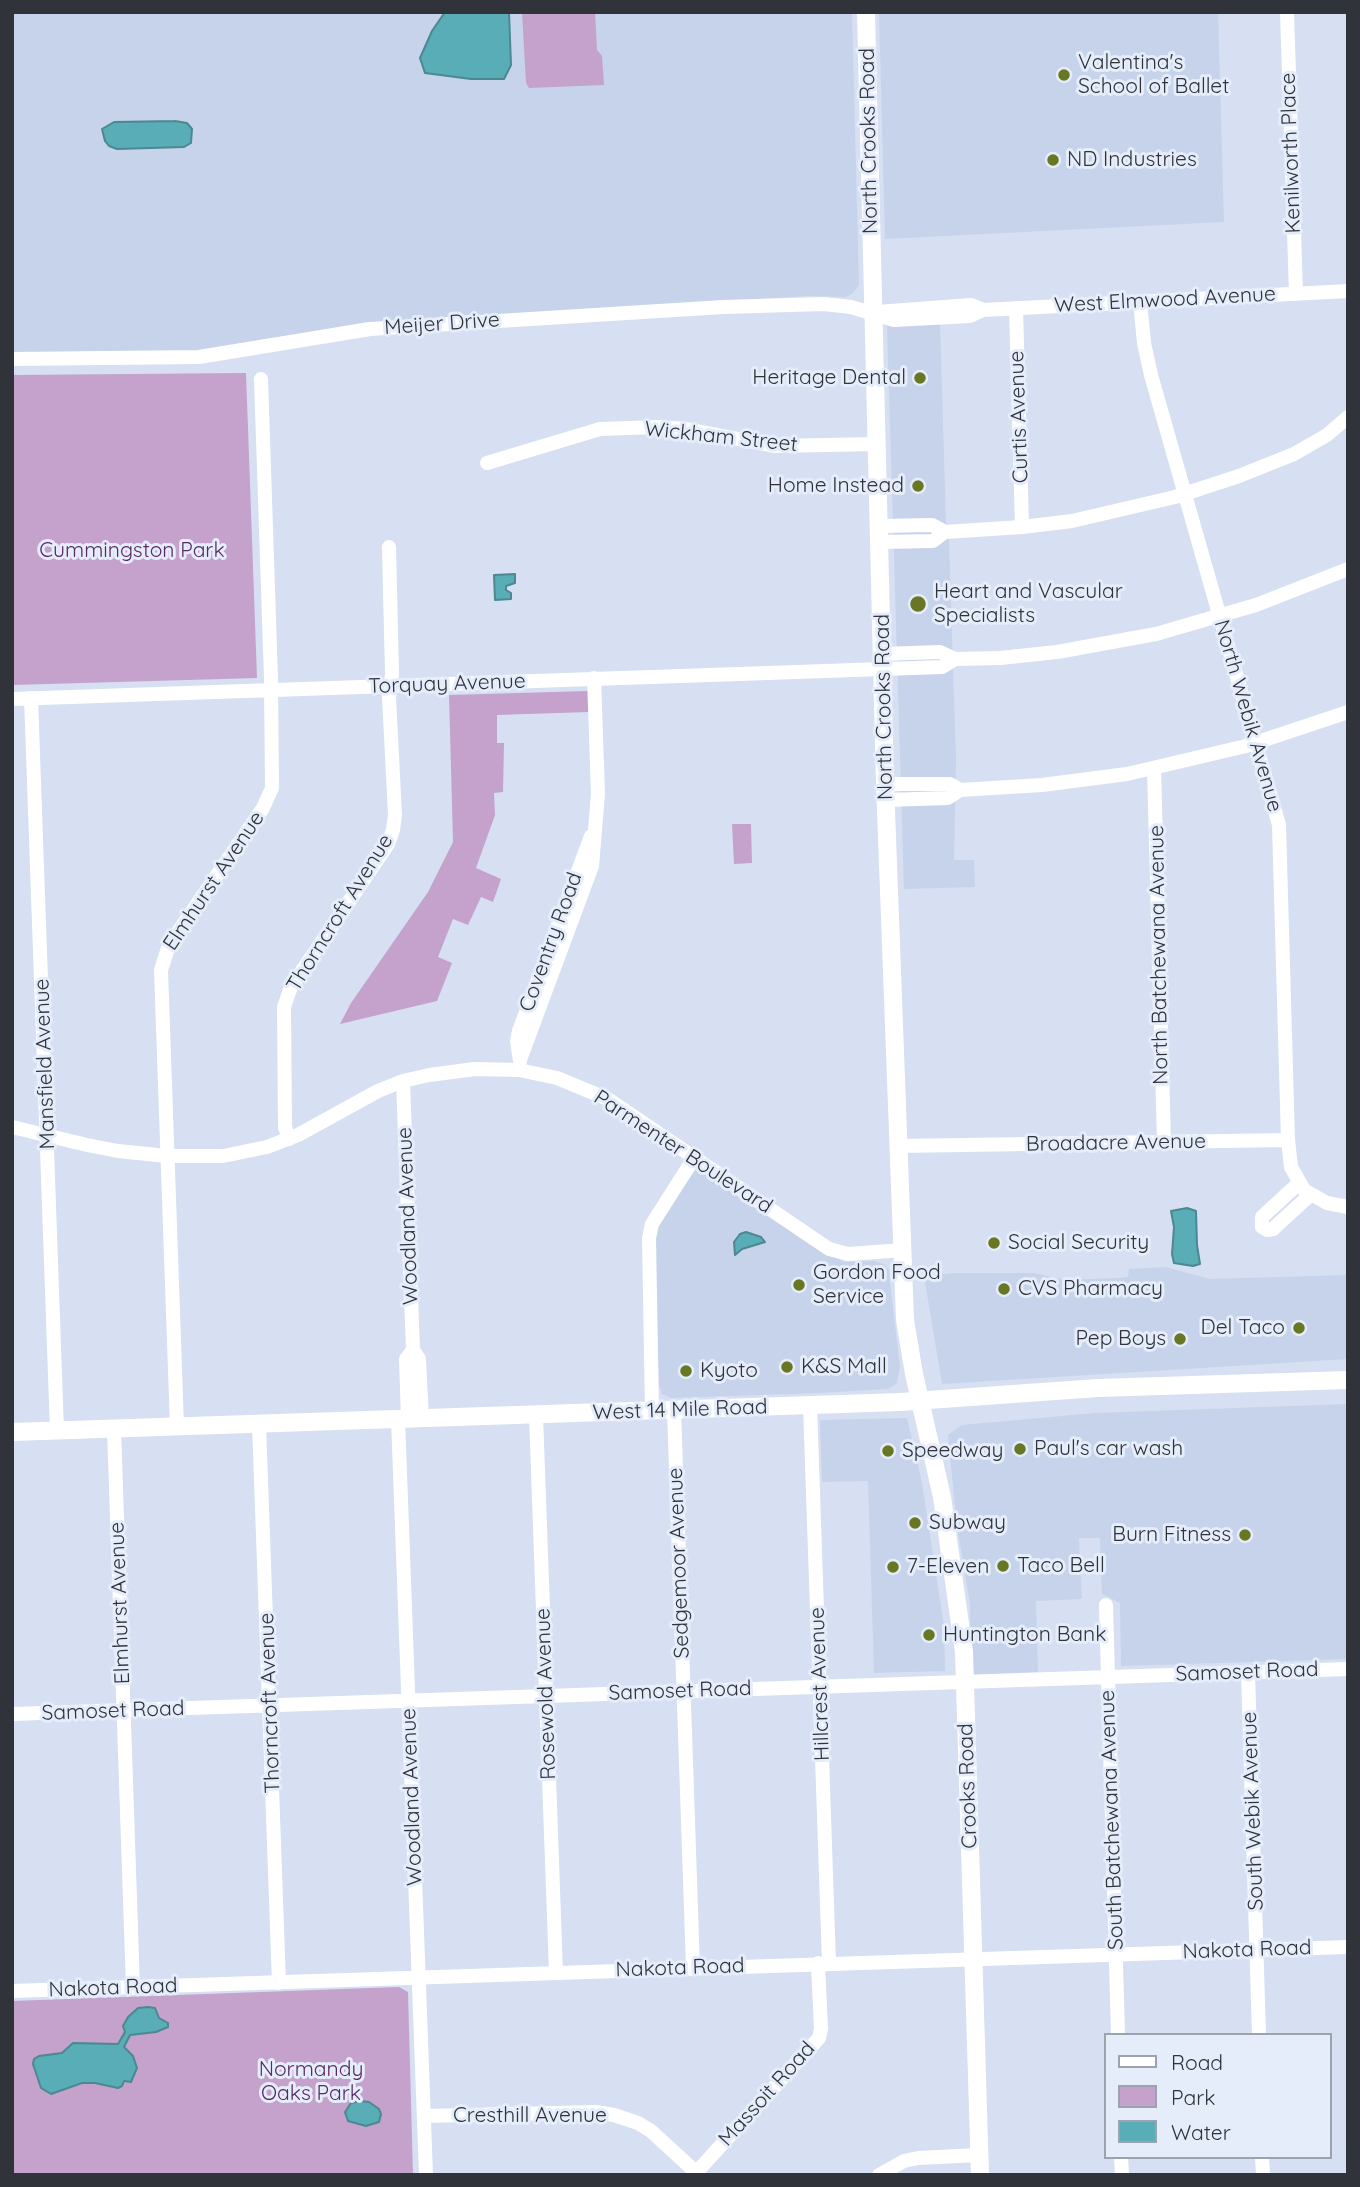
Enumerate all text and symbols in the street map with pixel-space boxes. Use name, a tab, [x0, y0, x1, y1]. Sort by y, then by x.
street label: North Crooks Road	[855, 48, 883, 234]
place label: Valentina's School of Ballet	[1078, 50, 1229, 100]
marker: Valentina's School of Ballet	[1056, 67, 1072, 83]
street label: Kenilworth Place	[1276, 72, 1306, 234]
place label: ND Industries	[1067, 147, 1197, 173]
marker: ND Industries	[1045, 152, 1061, 168]
street label: West Elmwood Avenue	[1054, 282, 1276, 318]
street label: Meijer Drive	[383, 307, 501, 341]
street label: Curtis Avenue	[1004, 350, 1034, 484]
place label: Heritage Dental	[752, 365, 906, 391]
marker: Heritage Dental	[912, 370, 928, 386]
street label: Wickham Street	[643, 416, 799, 458]
place label: Home Instead	[768, 473, 904, 499]
marker: Home Instead	[910, 478, 926, 494]
park label: Cummingston Park	[39, 538, 225, 564]
place label: Heart and Vascular Specialists	[934, 579, 1123, 629]
marker: Heart and Vascular Specialists	[908, 594, 928, 614]
street label: North Crooks Road	[870, 614, 898, 800]
street label: North Webik Avenue	[1209, 617, 1287, 815]
street label: Torquay Avenue	[368, 669, 526, 699]
street label: Elmhurst Avenue	[158, 807, 270, 955]
street label: North Batchewana Avenue	[1144, 825, 1174, 1085]
street label: Thorncroft Avenue	[281, 830, 399, 996]
street label: Coventry Road	[514, 869, 588, 1015]
street label: Mansfield Avenue	[29, 978, 61, 1150]
street label: Parmenter Boulevard	[589, 1085, 777, 1219]
street label: Woodland Avenue	[392, 1127, 424, 1305]
street label: Broadacre Avenue	[1026, 1129, 1206, 1157]
place label: Social Security	[1008, 1230, 1149, 1256]
marker: Social Security	[986, 1235, 1002, 1251]
place label: Gordon Food Service	[813, 1260, 941, 1310]
place label: CVS Pharmacy	[1018, 1276, 1163, 1302]
marker: Gordon Food Service	[791, 1277, 807, 1293]
marker: CVS Pharmacy	[996, 1281, 1012, 1297]
place label: Del Taco	[1200, 1315, 1285, 1341]
marker: Del Taco	[1291, 1320, 1307, 1336]
place label: Pep Boys	[1075, 1326, 1166, 1352]
marker: Pep Boys	[1172, 1331, 1188, 1347]
place label: K&S Mall	[801, 1354, 887, 1380]
place label: Kyoto	[700, 1358, 758, 1384]
marker: K&S Mall	[779, 1359, 795, 1375]
marker: Kyoto	[678, 1363, 694, 1379]
street label: West 14 Mile Road	[592, 1394, 768, 1426]
place label: Paul's car wash	[1034, 1436, 1183, 1462]
place label: Speedway	[902, 1438, 1004, 1464]
marker: Paul's car wash	[1012, 1441, 1028, 1457]
marker: Speedway	[880, 1443, 896, 1459]
street label: Sedgemoor Avenue	[663, 1467, 695, 1659]
place label: Subway	[929, 1510, 1006, 1536]
marker: Subway	[907, 1515, 923, 1531]
street label: Elmhurst Avenue	[105, 1521, 135, 1685]
place label: Burn Fitness	[1112, 1522, 1231, 1548]
marker: Burn Fitness	[1237, 1527, 1253, 1543]
place label: Taco Bell	[1017, 1553, 1105, 1579]
place label: 7-Eleven	[907, 1554, 989, 1580]
marker: Taco Bell	[995, 1558, 1011, 1574]
marker: 7-Eleven	[885, 1559, 901, 1575]
street label: Hillcrest Avenue	[805, 1607, 835, 1761]
street label: Rosewold Avenue	[530, 1608, 562, 1780]
street label: Thorncroft Avenue	[254, 1612, 286, 1794]
place label: Huntington Bank	[943, 1622, 1106, 1648]
marker: Huntington Bank	[921, 1627, 937, 1643]
street label: Samoset Road	[1175, 1657, 1319, 1687]
street label: Samoset Road	[608, 1676, 752, 1706]
street label: South Batchewana Avenue	[1095, 1689, 1129, 1951]
street label: Samoset Road	[41, 1696, 185, 1726]
street label: Woodland Avenue	[396, 1708, 428, 1886]
street label: South Webik Avenue	[1237, 1711, 1269, 1911]
street label: Crooks Road	[953, 1723, 983, 1849]
street label: Nakota Road	[1182, 1935, 1312, 1965]
street label: Nakota Road	[615, 1953, 745, 1983]
street label: Nakota Road	[48, 1973, 178, 2003]
legend	[1104, 2033, 1332, 2159]
street label: Massoit Road	[713, 2037, 821, 2151]
text: Road	[1171, 2049, 1223, 2075]
park label: Normandy Oaks Park	[259, 2057, 363, 2107]
text: Park	[1171, 2084, 1215, 2110]
street label: Cresthill Avenue	[453, 2103, 607, 2129]
text: Water	[1171, 2119, 1231, 2145]

